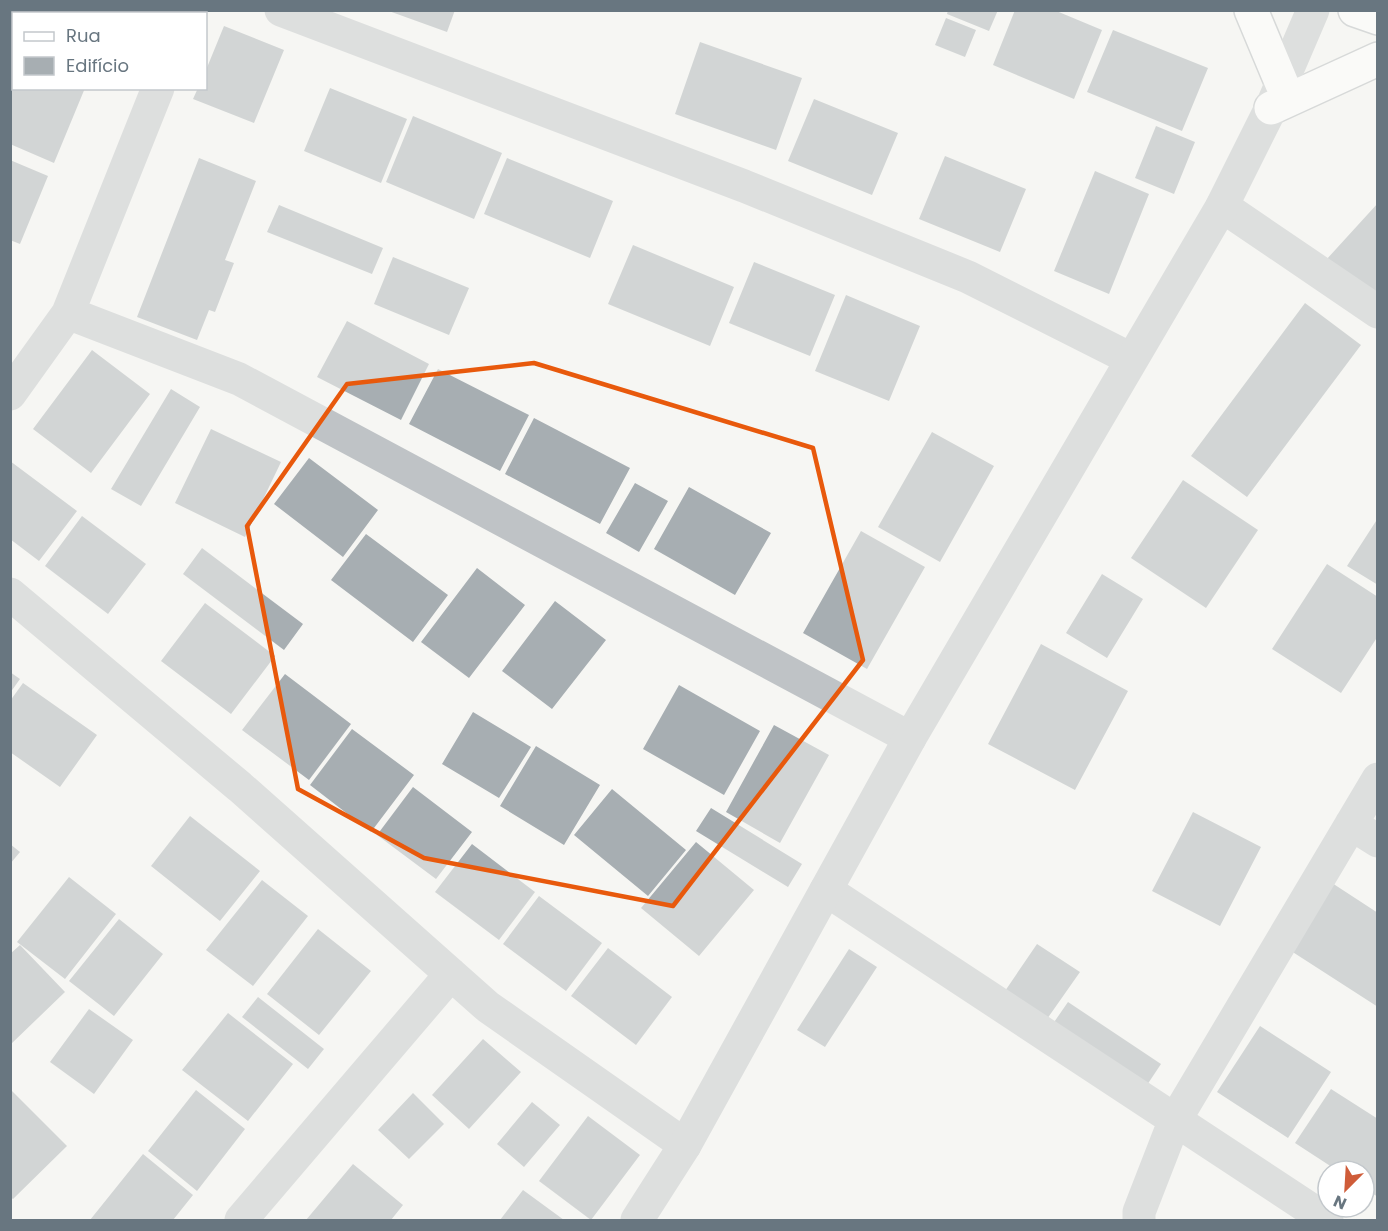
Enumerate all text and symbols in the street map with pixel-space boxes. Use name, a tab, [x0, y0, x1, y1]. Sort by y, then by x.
legend	[12, 12, 207, 90]
text: Rua	[66, 23, 101, 48]
text: Edifício	[66, 53, 129, 78]
north arrow	[1316, 1159, 1376, 1219]
text: N	[1330, 1189, 1350, 1215]

